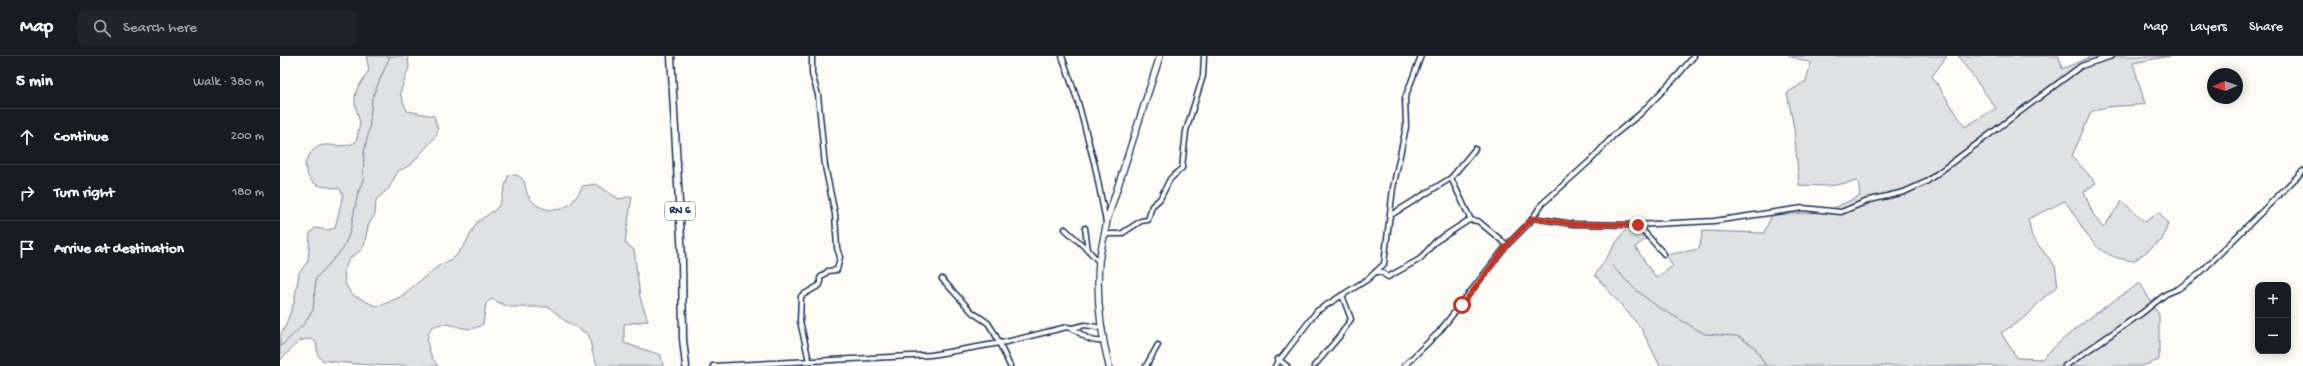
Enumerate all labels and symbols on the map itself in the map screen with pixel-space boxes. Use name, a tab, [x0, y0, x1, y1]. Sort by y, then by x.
north arrow	[2207, 68, 2243, 104]
road number: RN 6	[665, 202, 695, 220]
route end	[1629, 216, 1647, 234]
route start	[1453, 296, 1471, 314]

